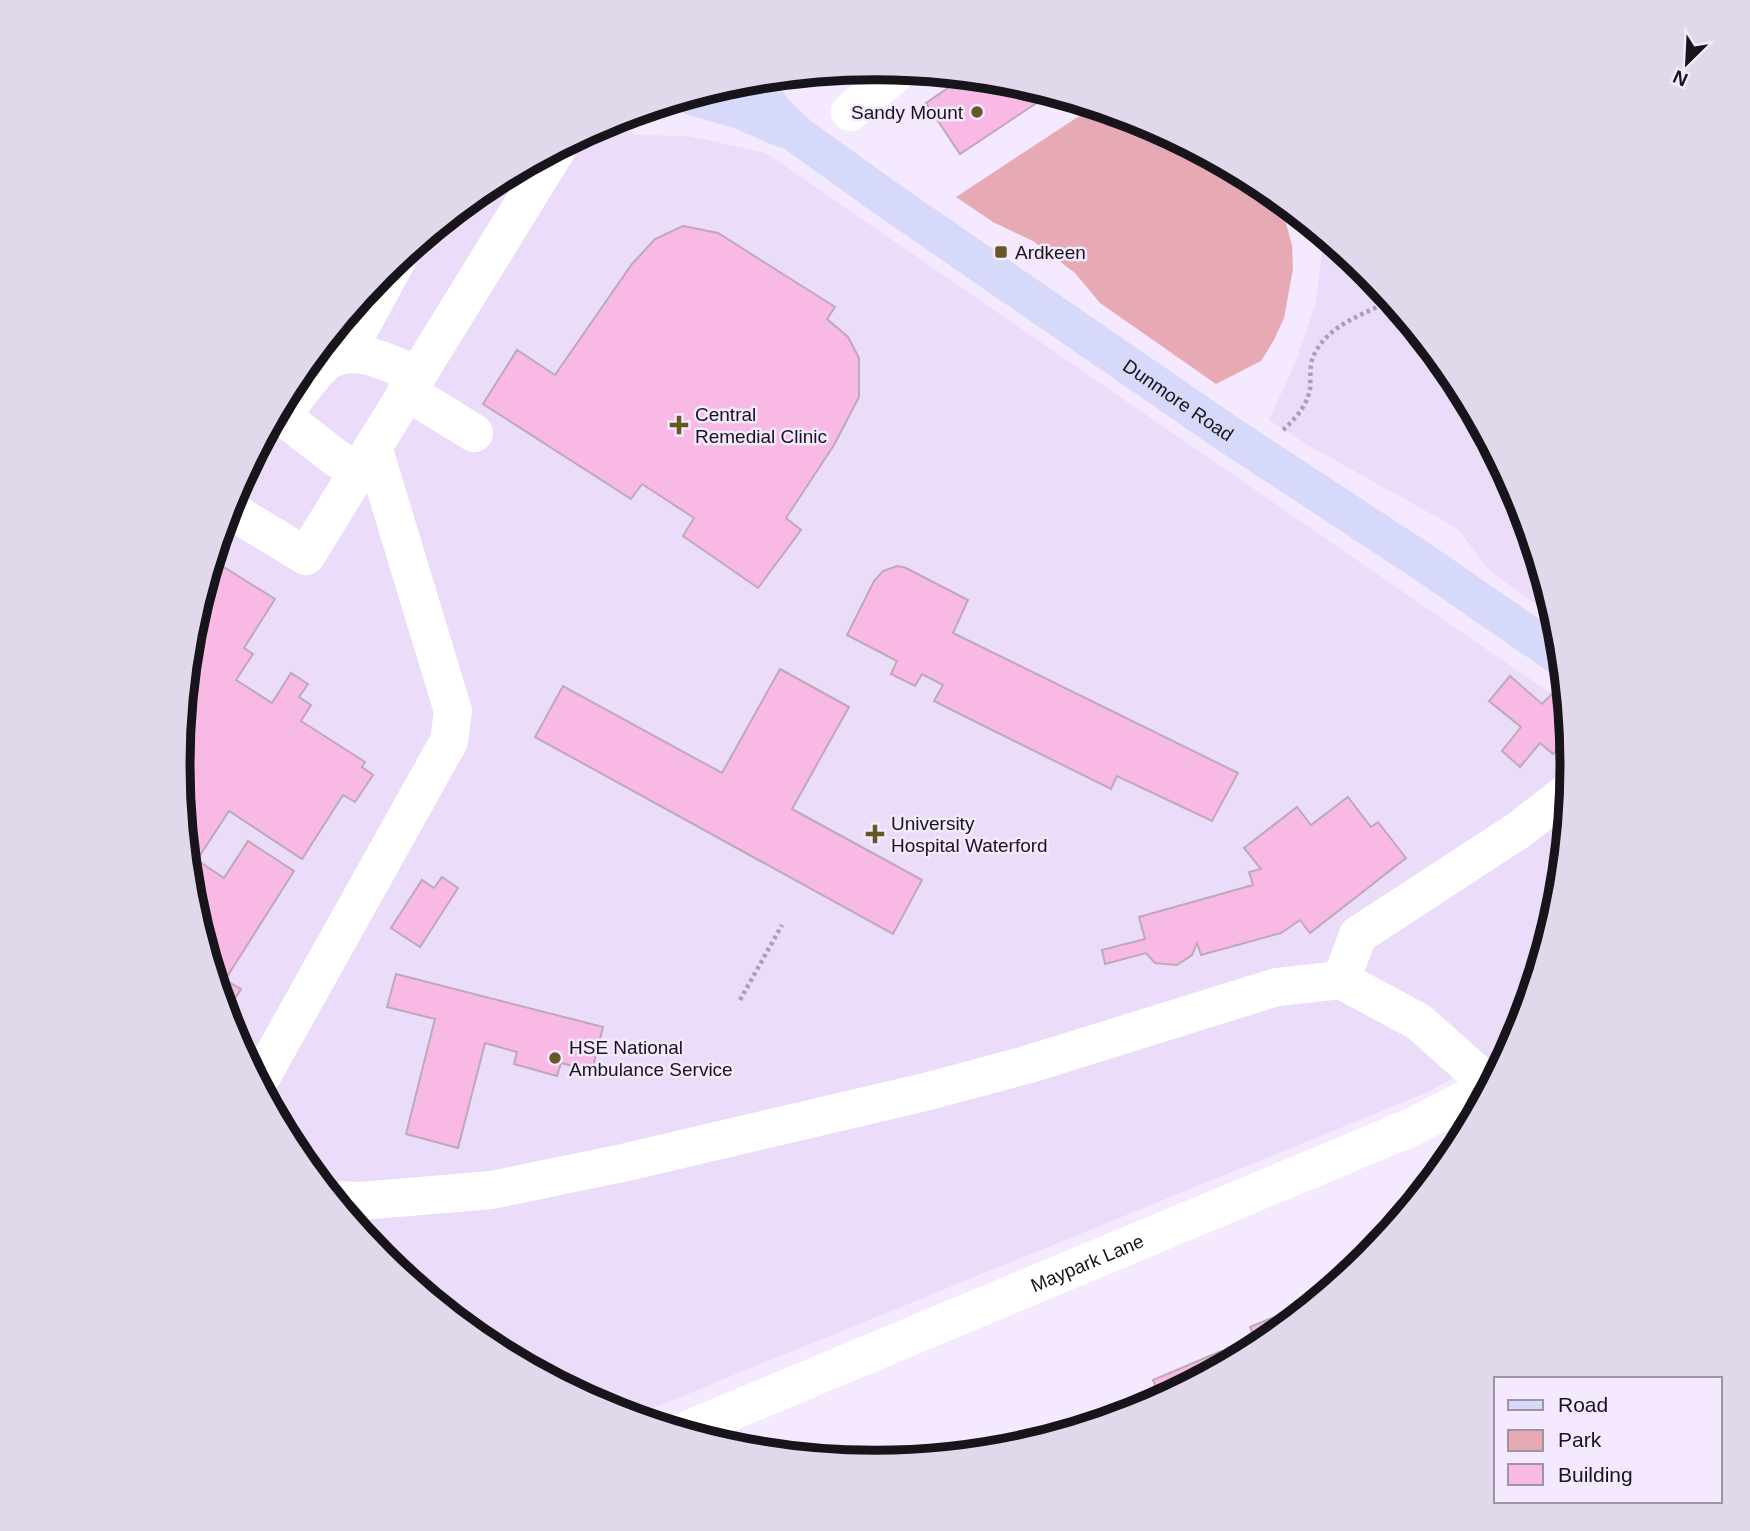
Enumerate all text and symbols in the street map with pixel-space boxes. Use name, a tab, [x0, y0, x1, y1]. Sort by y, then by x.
north arrow	[1652, 28, 1722, 98]
text: N	[1670, 66, 1691, 90]
place label: Sandy Mount	[851, 102, 964, 123]
marker: Sandy Mount	[969, 104, 985, 120]
place label: Ardkeen	[1015, 242, 1086, 263]
marker: Ardkeen	[993, 244, 1009, 260]
street label: Dunmore Road	[1119, 355, 1237, 445]
place label: Central Remedial Clinic	[695, 404, 827, 447]
marker: Central Remedial Clinic	[669, 415, 689, 435]
place label: University Hospital Waterford	[891, 813, 1048, 856]
marker: University Hospital Waterford	[865, 824, 885, 844]
place label: HSE National Ambulance Service	[569, 1037, 733, 1080]
marker: HSE National Ambulance Service	[547, 1050, 563, 1066]
street label: Maypark Lane	[1027, 1230, 1147, 1296]
legend	[1494, 1377, 1722, 1503]
text: Road	[1558, 1393, 1608, 1416]
text: Park	[1558, 1428, 1602, 1451]
text: Building	[1558, 1463, 1633, 1486]

